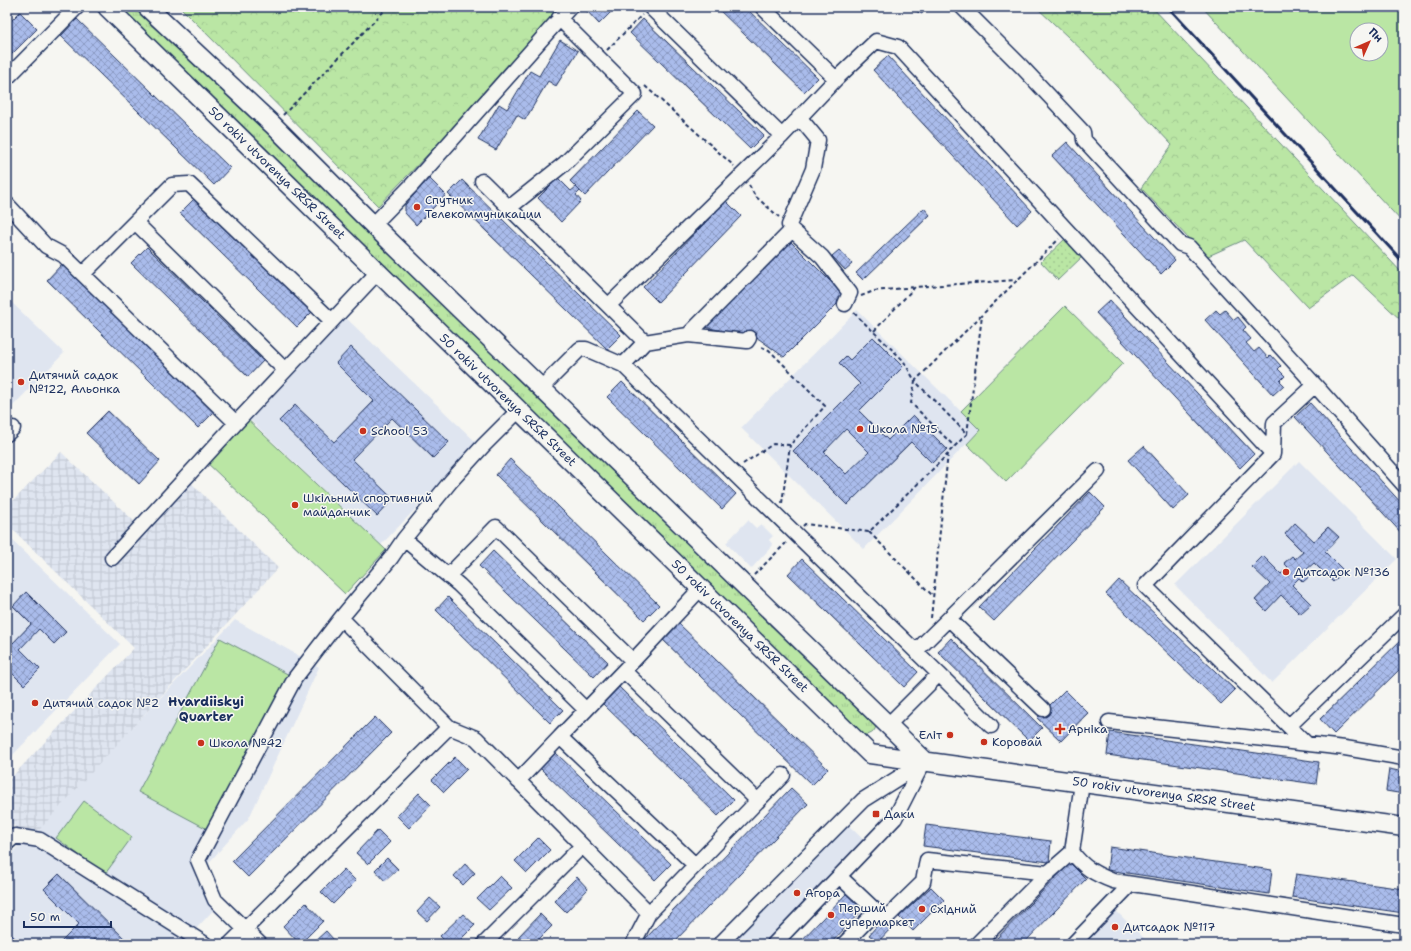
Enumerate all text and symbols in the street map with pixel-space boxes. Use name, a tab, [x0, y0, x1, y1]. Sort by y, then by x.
north arrow	[1349, 22, 1389, 62]
text: Пн	[1365, 25, 1386, 46]
street label: 50 rokiv utvorenya SRSR Street	[205, 103, 349, 243]
place label: Спутник Телекоммуникации	[425, 192, 542, 222]
marker: Спутник Телекоммуникации	[412, 202, 422, 212]
street label: 50 rokiv utvorenya SRSR Street	[436, 330, 580, 470]
place label: Дитячий садок №122, Альонка	[29, 367, 121, 397]
marker: Дитячий садок №122, Альонка	[16, 377, 26, 387]
place label: Школа №15	[868, 421, 938, 437]
place label: School 53	[371, 423, 428, 439]
marker: Школа №15	[855, 424, 865, 434]
marker: School 53	[358, 426, 368, 436]
place label: Шкільний спортивний майданчик	[303, 490, 433, 520]
marker: Шкільний спортивний майданчик	[290, 500, 300, 510]
street label: 50 rokiv utvorenya SRSR Street	[668, 556, 812, 696]
place label: Дитсадок №136	[1294, 564, 1390, 580]
marker: Дитсадок №136	[1281, 567, 1291, 577]
district label: Hvardiiskyi Quarter	[168, 693, 244, 725]
place label: Дитячий садок №2	[43, 695, 159, 711]
marker: Дитячий садок №2	[30, 698, 40, 708]
place label: Арніка	[1068, 721, 1108, 737]
marker: Арніка	[1055, 724, 1065, 734]
place label: Еліт	[919, 727, 943, 743]
marker: Еліт	[945, 730, 955, 740]
place label: Коровай	[992, 734, 1042, 750]
place label: Школа №42	[209, 735, 282, 751]
marker: Коровай	[979, 737, 989, 747]
marker: Школа №42	[196, 738, 206, 748]
street label: 50 rokiv utvorenya SRSR Street	[1071, 773, 1257, 815]
place label: Даки	[884, 806, 915, 822]
marker: Даки	[871, 809, 881, 819]
place label: Агора	[805, 885, 841, 901]
marker: Агора	[792, 888, 802, 898]
place label: Перший супермаркет	[839, 900, 915, 930]
place label: Східний	[930, 901, 977, 917]
scale bar	[24, 903, 111, 929]
marker: Східний	[917, 904, 927, 914]
text: 50 m	[30, 909, 60, 925]
marker: Перший супермаркет	[826, 910, 836, 920]
place label: Дитсадок №117	[1123, 919, 1215, 935]
marker: Дитсадок №117	[1110, 922, 1120, 932]

